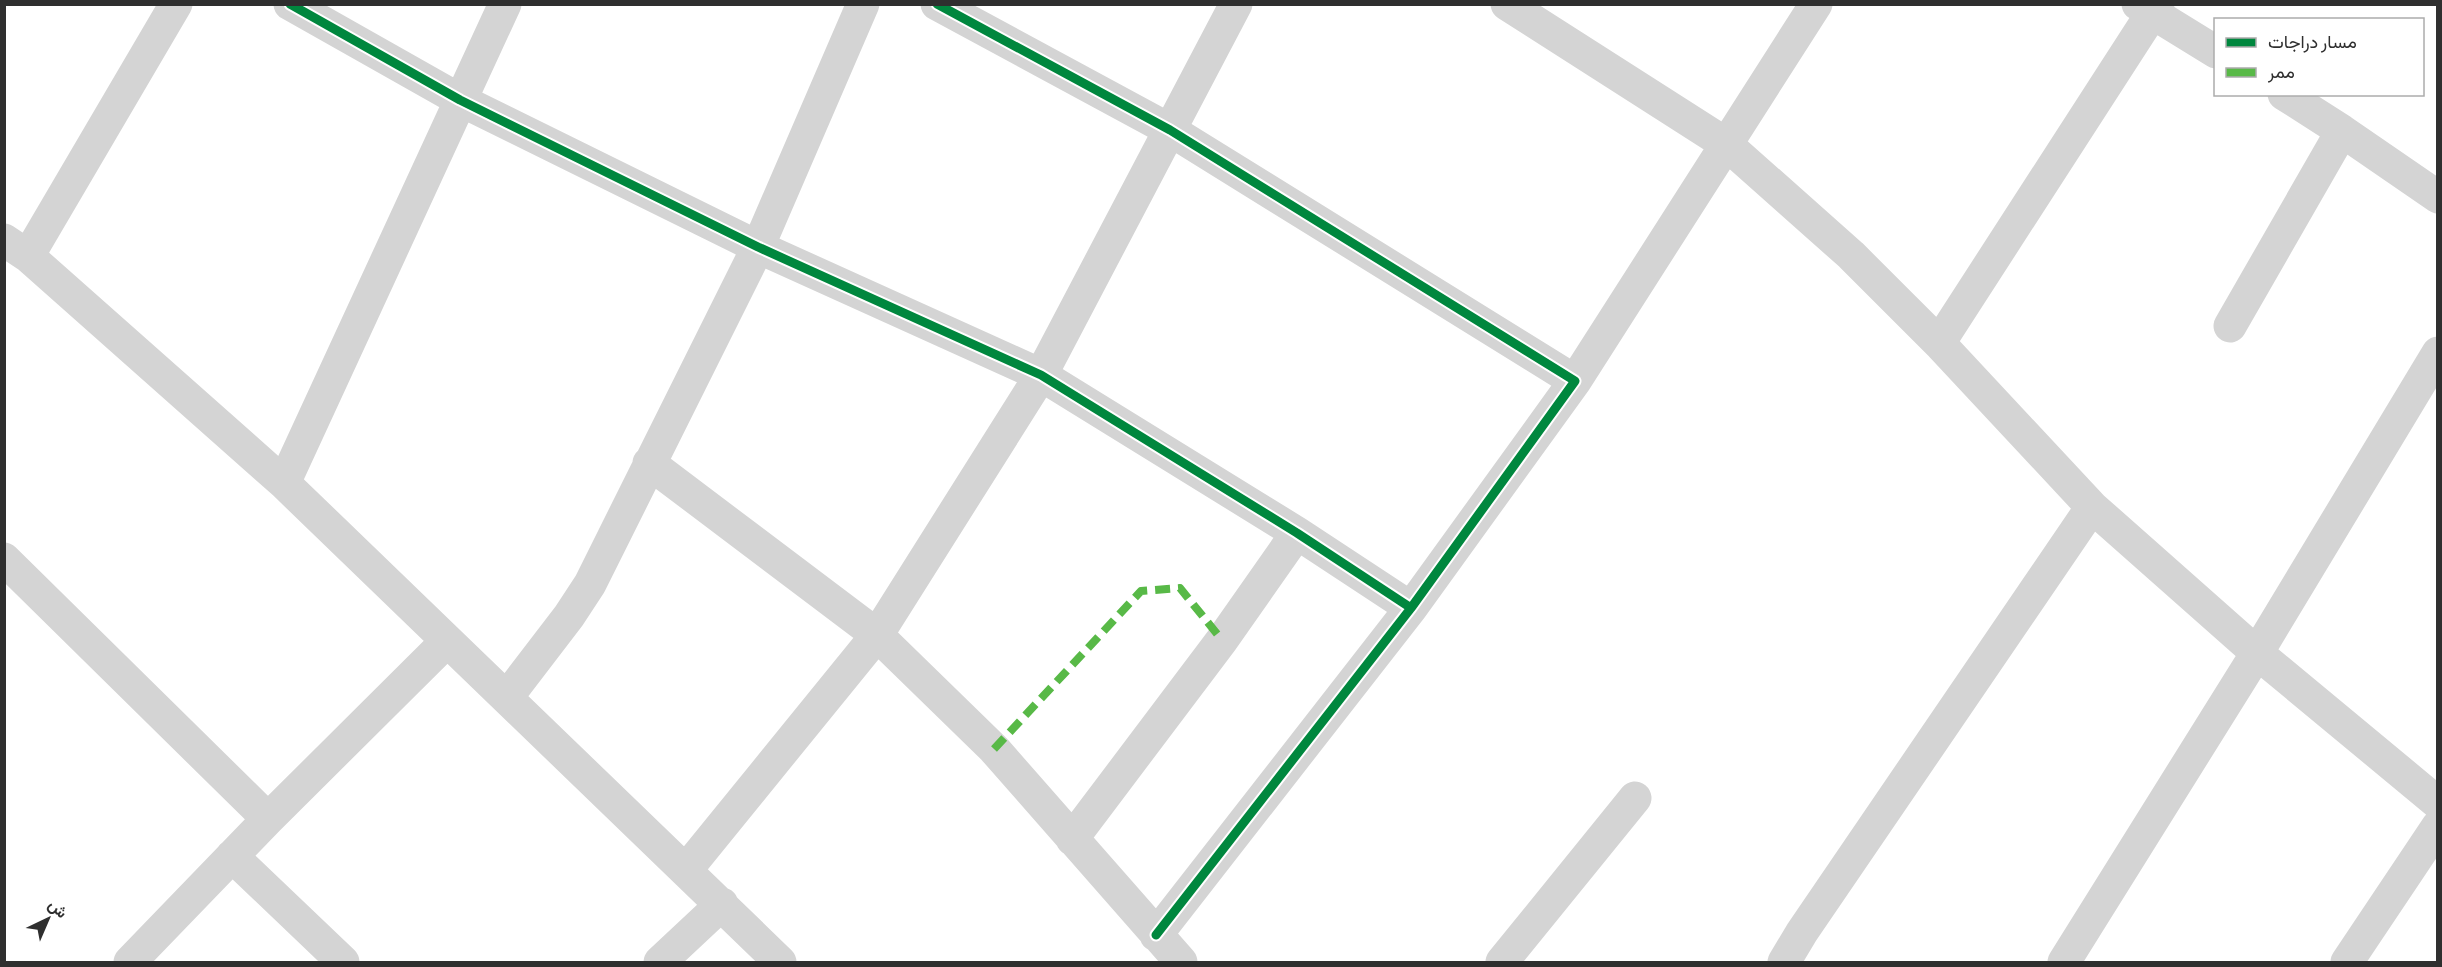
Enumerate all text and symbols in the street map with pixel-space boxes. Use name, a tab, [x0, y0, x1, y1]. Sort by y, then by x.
legend	[2214, 18, 2424, 96]
text: مسار دراجات	[2268, 32, 2357, 53]
text: ممر	[2267, 62, 2295, 83]
north arrow	[18, 889, 78, 949]
text: ش	[44, 896, 71, 923]

